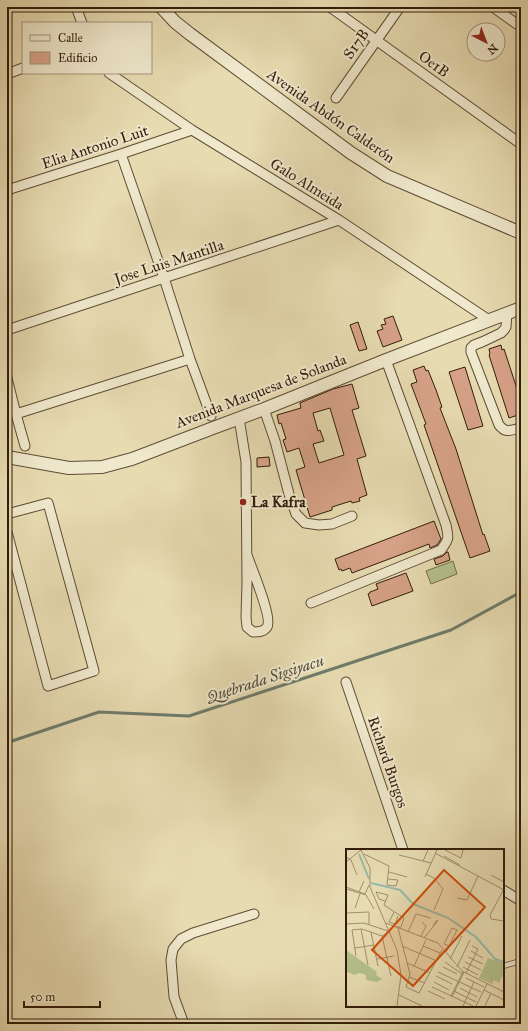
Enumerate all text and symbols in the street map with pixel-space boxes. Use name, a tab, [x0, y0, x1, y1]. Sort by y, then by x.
legend	[22, 22, 152, 74]
north arrow	[466, 22, 506, 62]
street label: S17B	[339, 26, 373, 62]
text: Calle	[58, 31, 83, 45]
text: N	[484, 41, 500, 57]
street label: Oe1B	[415, 47, 453, 81]
text: Edificio	[58, 51, 97, 65]
street label: Avenida Abdón Calderón	[263, 65, 398, 167]
street label: Elia Antonio Luit	[39, 121, 151, 173]
street label: Galo Almeida	[267, 154, 348, 214]
street label: Jose Luis Mantilla	[110, 236, 227, 290]
street label: Avenida Marquesa de Solanda	[172, 350, 350, 433]
place label: La Kafra	[251, 493, 306, 511]
marker: La Kafra	[238, 497, 248, 507]
water label: Quebrada Sigsiyacu	[203, 651, 326, 707]
street label: Richard Burgos	[364, 714, 412, 810]
inset map	[346, 849, 504, 1007]
scale bar	[24, 983, 100, 1009]
text: 50 m	[30, 990, 55, 1004]

